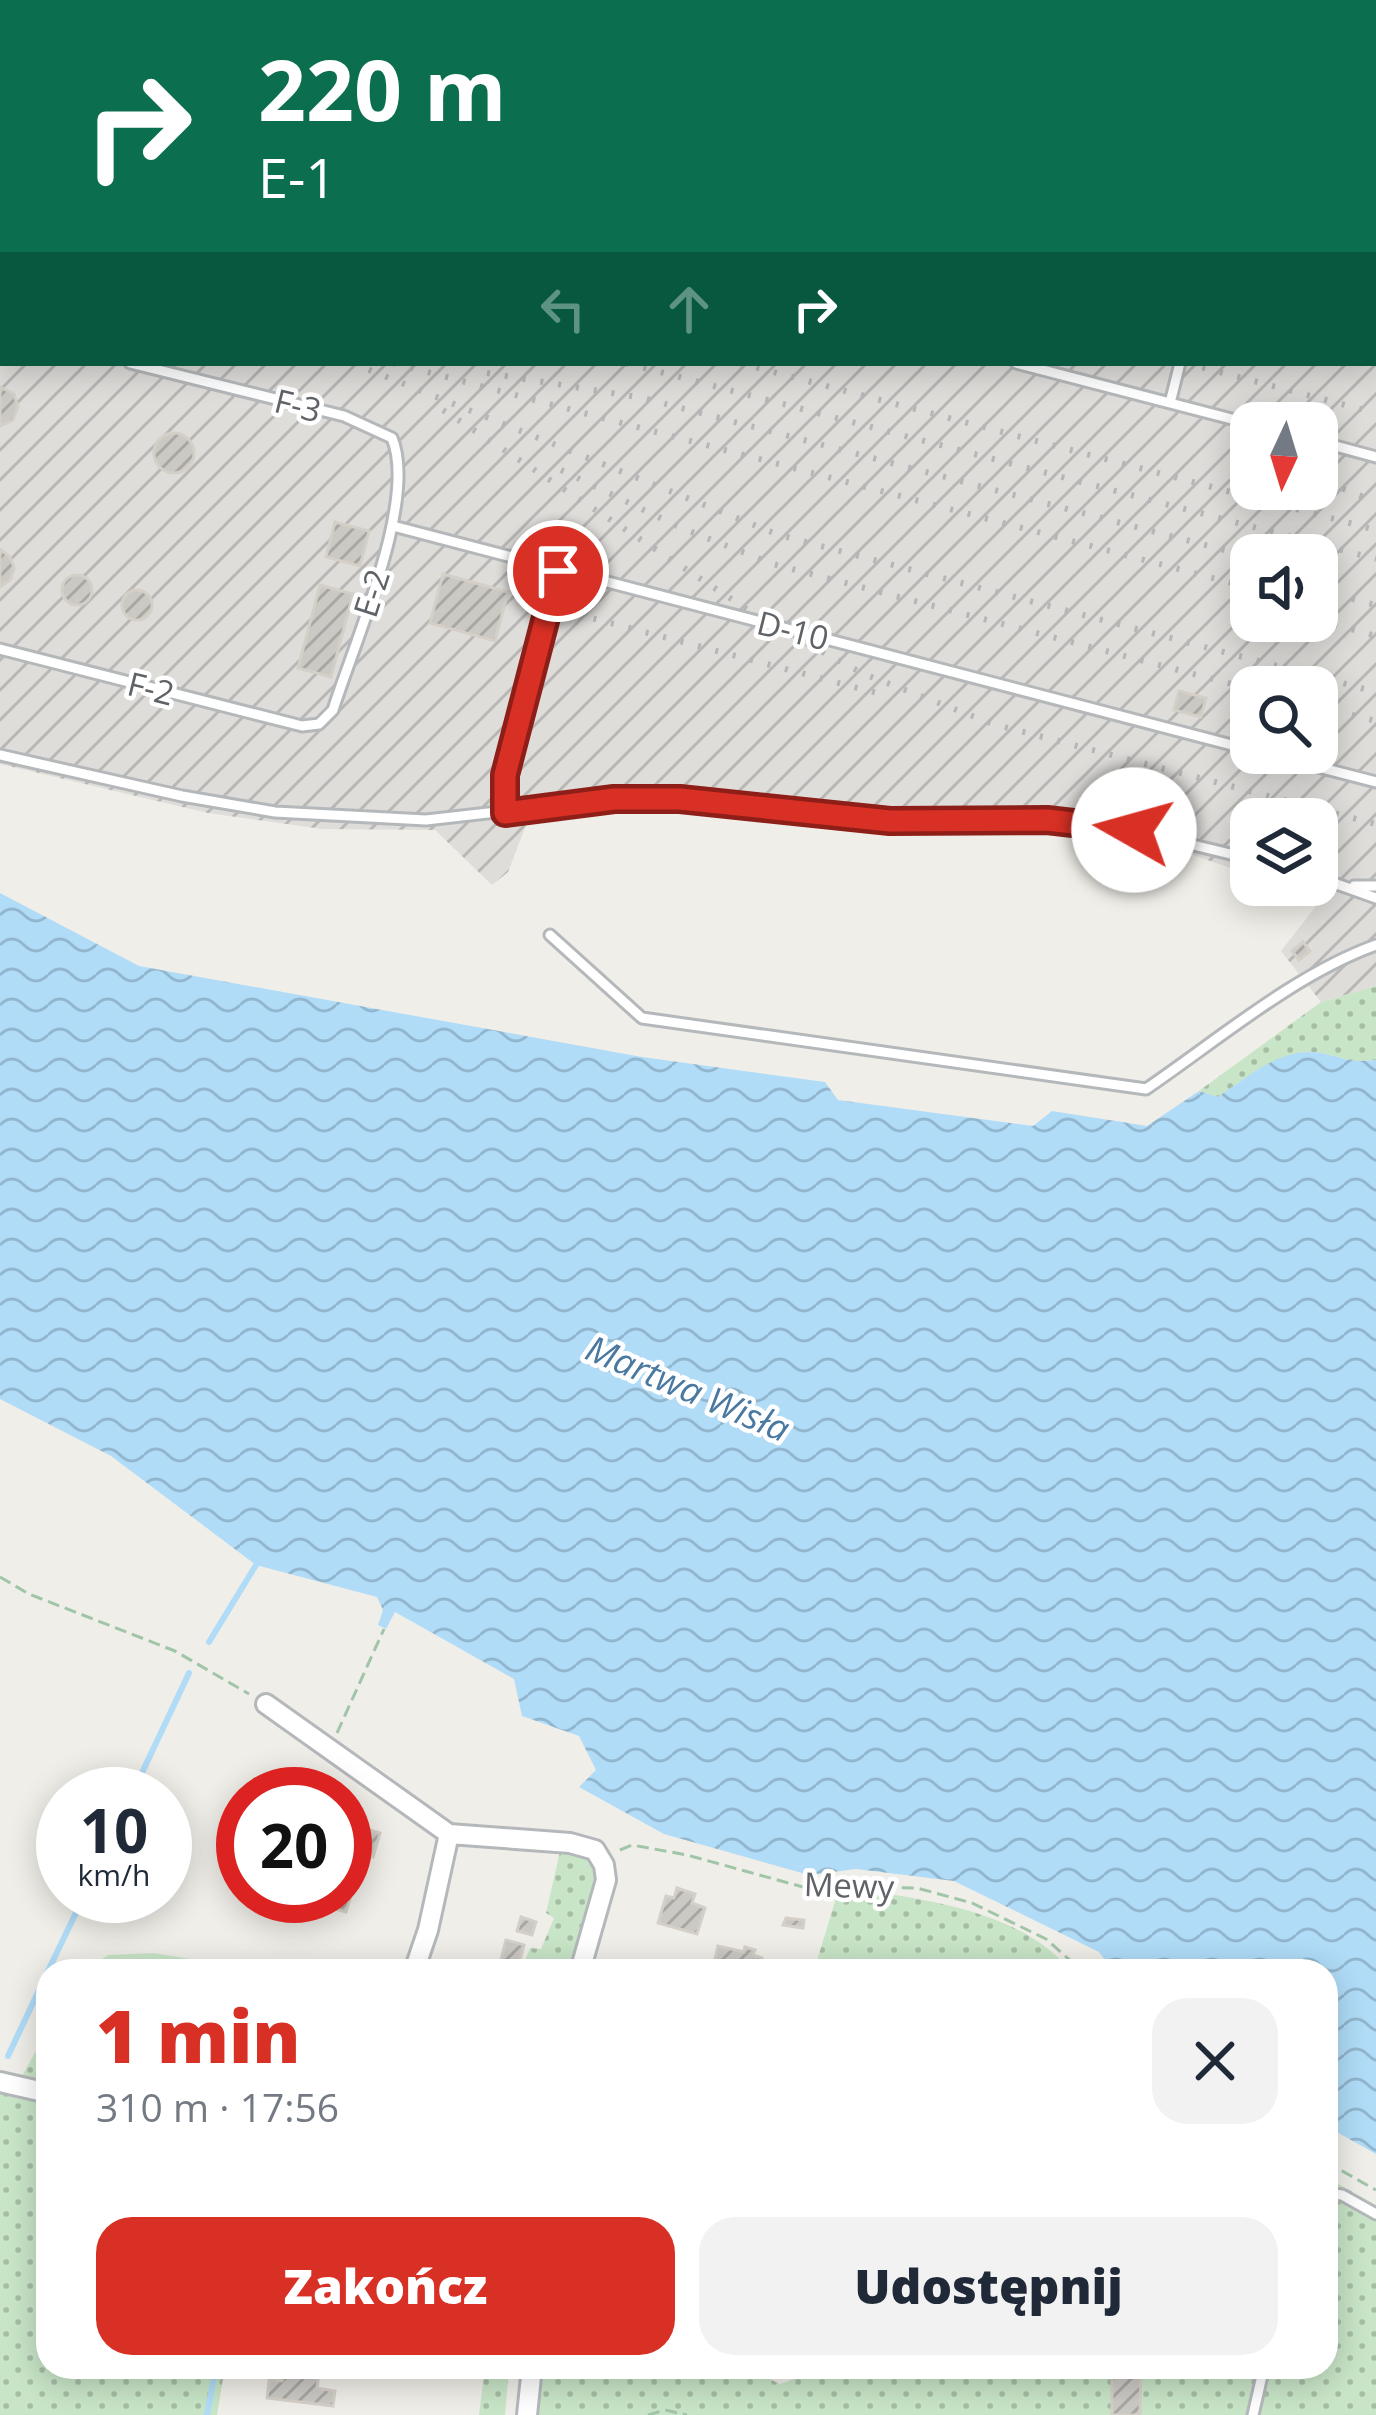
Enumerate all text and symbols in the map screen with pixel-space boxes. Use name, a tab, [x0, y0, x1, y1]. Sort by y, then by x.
text: 220 m	[258, 31, 506, 146]
icon: right	[60, 48, 216, 204]
text: E-1	[258, 140, 336, 214]
icon: left	[530, 276, 596, 342]
icon: ahead	[656, 276, 722, 342]
icon: right	[782, 276, 848, 342]
street label: F-3	[270, 378, 326, 432]
north arrow	[1230, 402, 1338, 510]
map controls	[1230, 402, 1338, 906]
pin	[507, 520, 609, 622]
button: sound	[1230, 534, 1338, 642]
icon: arrive	[525, 538, 591, 604]
street label: E-2	[342, 563, 400, 623]
street label: D-10	[752, 599, 834, 661]
street label: F-2	[123, 661, 179, 715]
button: search	[1230, 666, 1338, 774]
position arrow	[1071, 767, 1197, 893]
button: layers	[1230, 798, 1338, 906]
water label: Martwa Wisła	[579, 1323, 797, 1453]
speed limit sign: 20	[216, 1767, 372, 1923]
text: 10	[80, 1789, 148, 1871]
text: km/h	[78, 1854, 150, 1895]
street label: Mewy	[803, 1861, 895, 1909]
text: 1 min	[96, 1986, 301, 2084]
button: close	[1152, 1998, 1278, 2124]
text: 310 m · 17:56	[96, 2080, 339, 2133]
button: Zakończ	[96, 2217, 675, 2355]
button: Udostępnij	[699, 2217, 1278, 2355]

